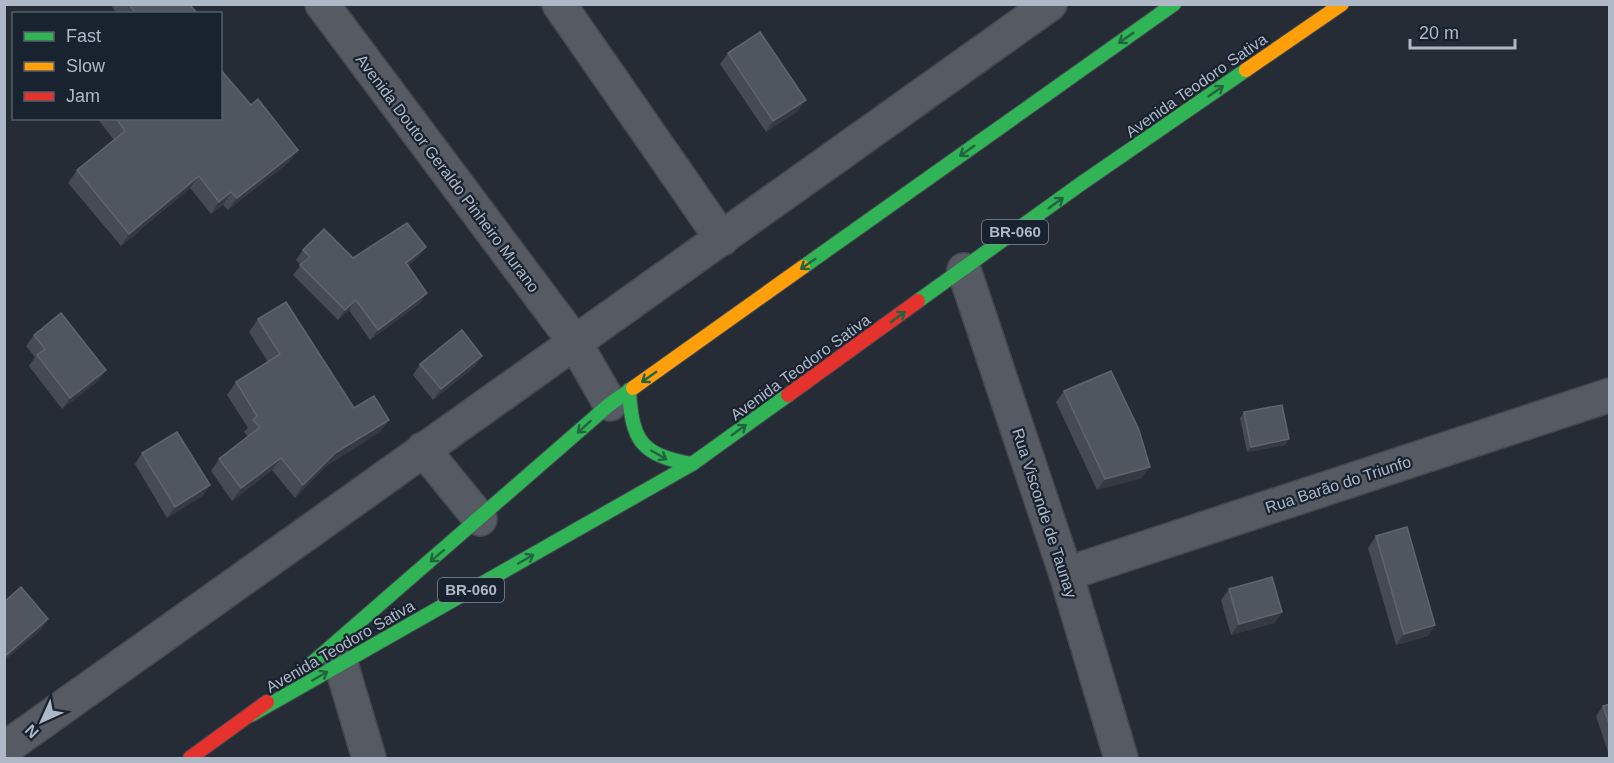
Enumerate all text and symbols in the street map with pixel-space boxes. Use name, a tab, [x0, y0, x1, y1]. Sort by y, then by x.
legend	[12, 12, 222, 120]
scale bar	[1410, 12, 1515, 50]
text: 20 m	[1419, 23, 1459, 43]
text: Fast	[66, 26, 101, 46]
street label: Avenida Teodoro Sativa	[1122, 30, 1270, 141]
one-way arrow	[1118, 32, 1134, 44]
street label: Avenida Doutor Geraldo Pinheiro Murano	[353, 51, 543, 296]
text: Slow	[66, 56, 106, 76]
one-way arrow	[1207, 85, 1224, 97]
text: Jam	[66, 86, 100, 106]
one-way arrow	[959, 145, 975, 157]
one-way arrow	[1047, 196, 1063, 209]
road number: BR-060	[982, 220, 1048, 244]
one-way arrow	[800, 258, 816, 270]
street label: Avenida Teodoro Sativa	[727, 311, 874, 424]
one-way arrow	[889, 311, 905, 323]
one-way arrow	[641, 371, 657, 383]
one-way arrow	[576, 420, 591, 434]
one-way arrow	[731, 424, 747, 437]
street label: Rua Visconde de Taunay	[1009, 426, 1080, 600]
one-way arrow	[650, 449, 667, 461]
street label: Rua Barão do Triunfo	[1263, 453, 1413, 516]
one-way arrow	[429, 549, 445, 562]
one-way arrow	[517, 552, 534, 564]
road number: BR-060	[438, 578, 504, 602]
street label: Avenida Teodoro Sativa	[263, 597, 418, 696]
one-way arrow	[311, 670, 328, 682]
north arrow	[12, 691, 72, 751]
text: N	[22, 721, 42, 741]

